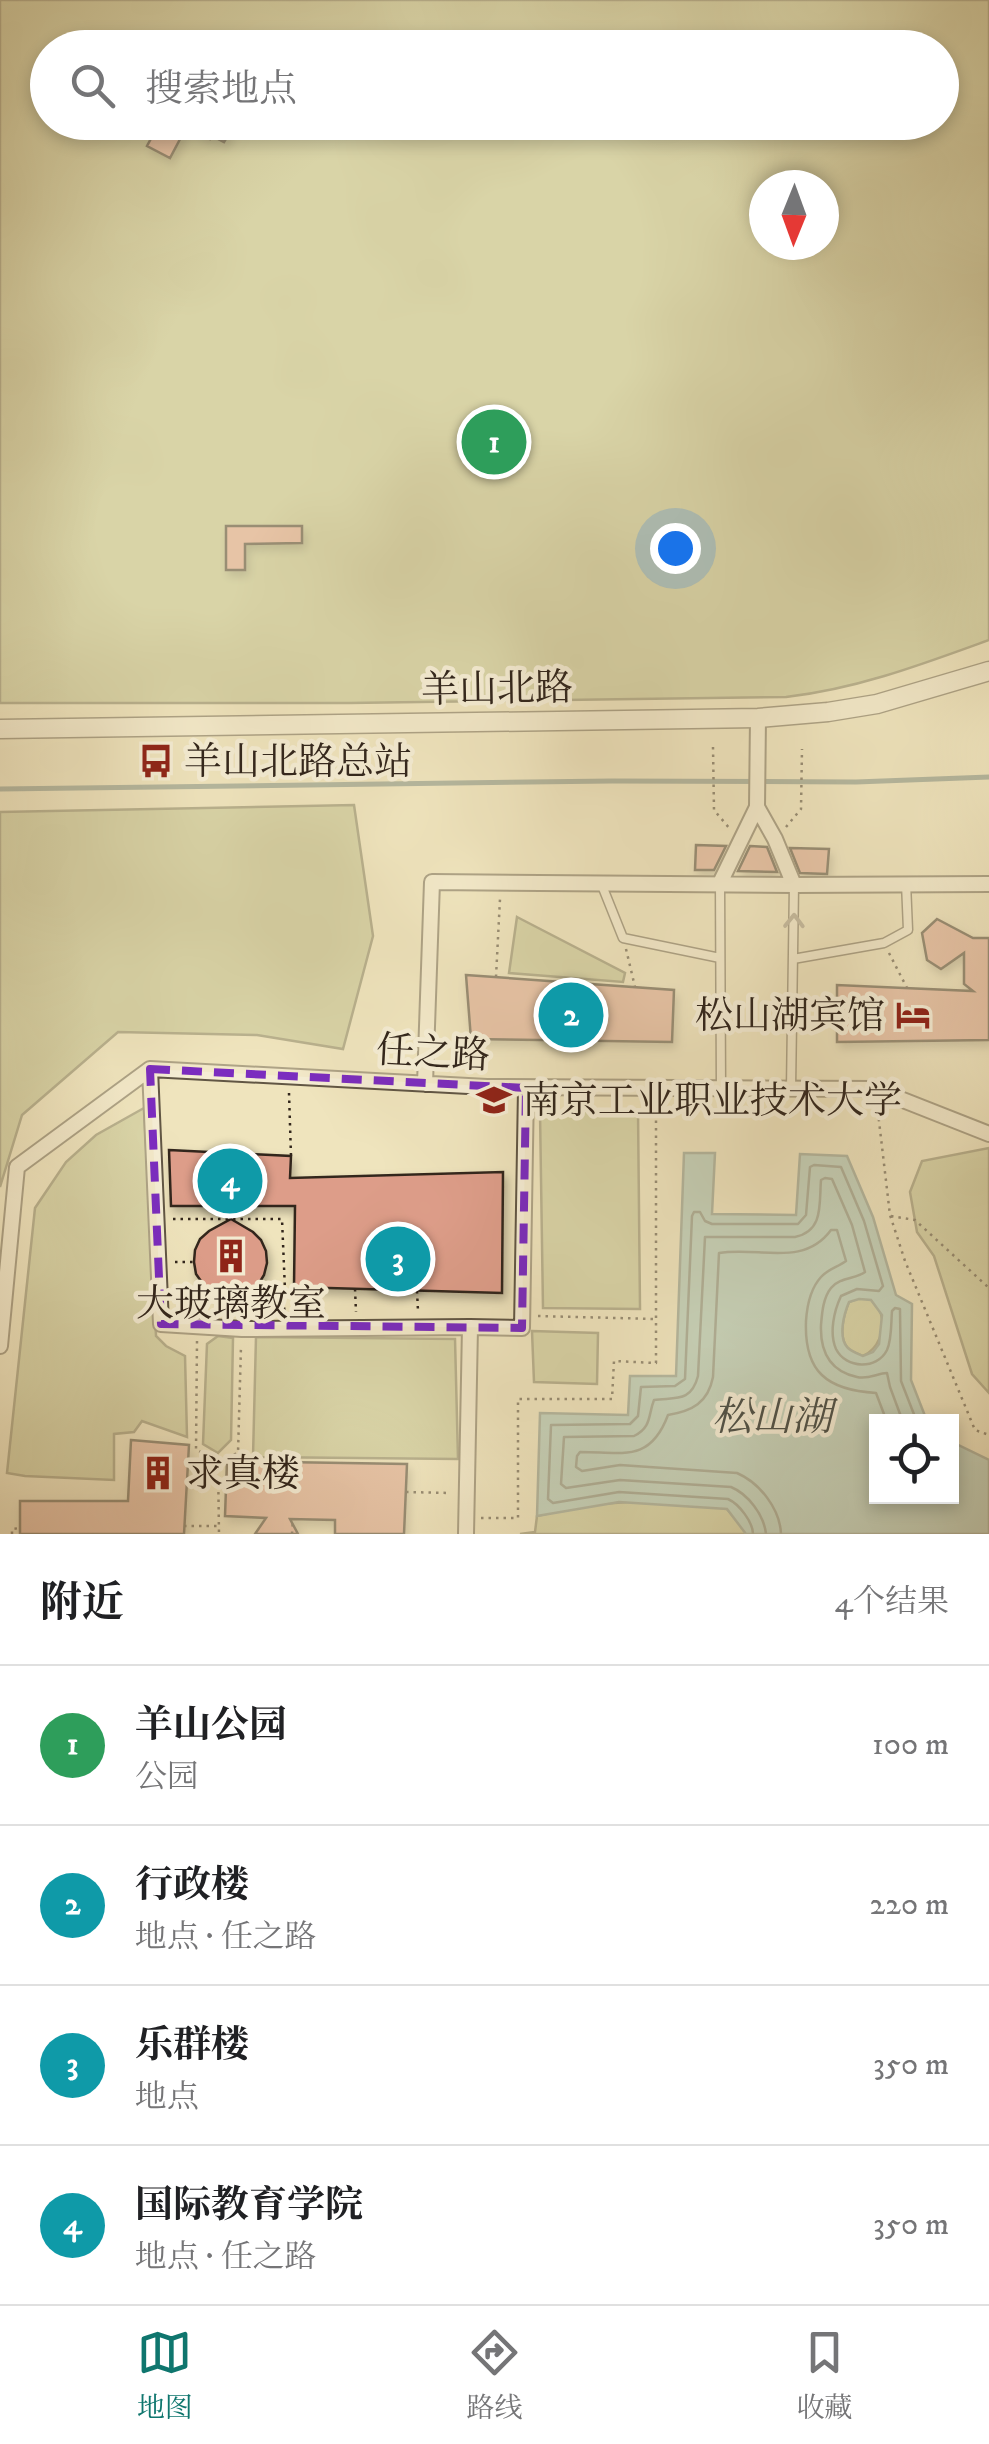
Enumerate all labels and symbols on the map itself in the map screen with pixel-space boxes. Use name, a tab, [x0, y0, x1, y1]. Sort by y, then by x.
north arrow	[749, 170, 839, 260]
pin: 1	[462, 404, 526, 480]
your location	[650, 523, 701, 574]
street label: 羊山北路	[421, 665, 573, 715]
place label: 羊山北路总站	[184, 739, 412, 787]
bus stop icon: 羊山北路总站	[137, 742, 175, 780]
one-way arrow	[783, 913, 805, 928]
pin: 2	[538, 978, 604, 1052]
place label: 松山湖宾馆	[695, 993, 885, 1041]
hotel icon: 松山湖宾馆	[894, 996, 932, 1034]
street label: 任之路	[375, 1027, 491, 1081]
place label: 南京工业职业技术大学	[522, 1078, 902, 1126]
school or university icon: 南京工业职业技术大学	[475, 1081, 513, 1119]
pin: 4	[198, 1144, 262, 1218]
pin: 3	[366, 1222, 430, 1296]
building icon: 大玻璃教室	[212, 1237, 250, 1275]
place label: 大玻璃教室	[136, 1281, 326, 1329]
water label: 松山湖	[712, 1394, 838, 1444]
place label: 求真楼	[186, 1451, 300, 1499]
building icon: 求真楼	[139, 1454, 177, 1492]

